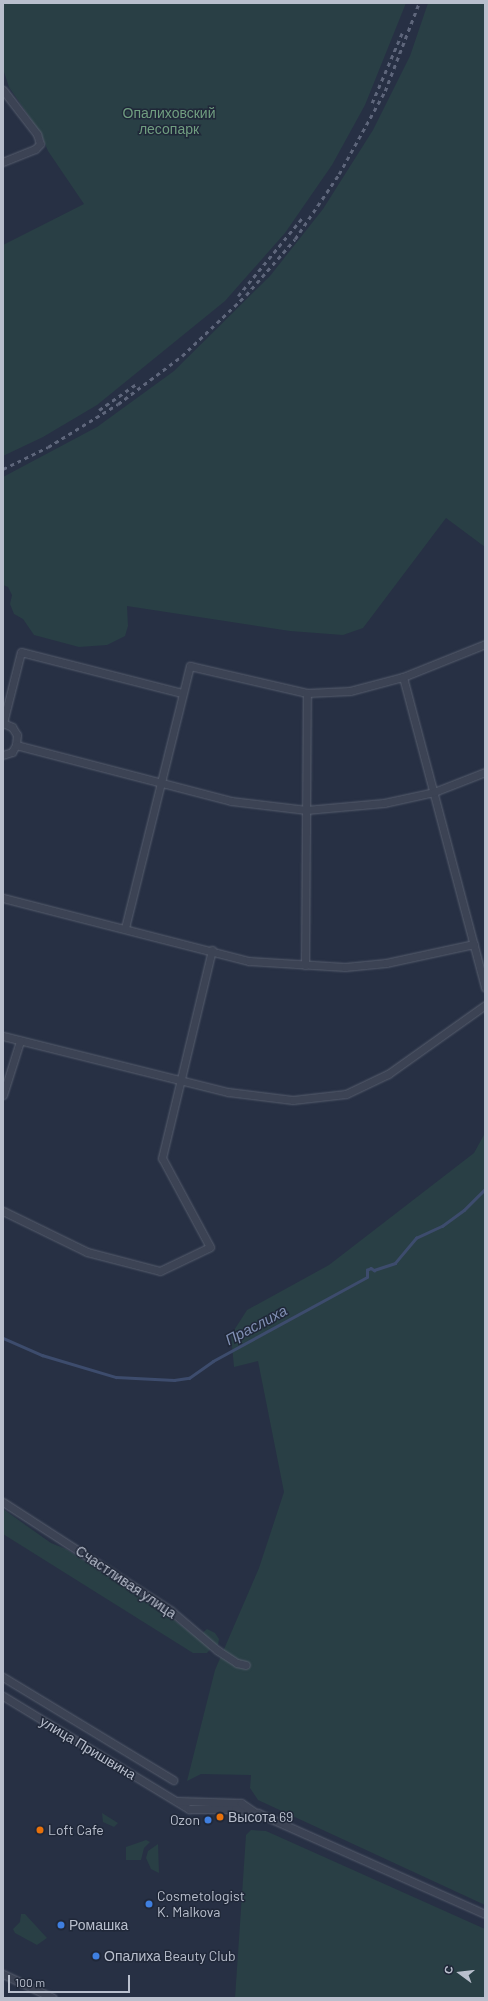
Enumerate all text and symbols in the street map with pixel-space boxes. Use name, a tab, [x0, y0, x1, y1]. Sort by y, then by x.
park label: Опалиховский лесопарк	[123, 105, 215, 138]
water label: Праслиха	[222, 1301, 290, 1349]
street label: Счастливая улица	[72, 1542, 180, 1622]
street label: улица Пришвина	[37, 1713, 139, 1783]
place label: Высота 69	[228, 1809, 293, 1825]
place label: Ozon	[170, 1812, 200, 1828]
marker: Высота 69	[215, 1812, 225, 1822]
marker: Ozon	[203, 1815, 213, 1825]
place label: Loft Cafe	[48, 1822, 104, 1838]
marker: Loft Cafe	[35, 1825, 45, 1835]
place label: Cosmetologist K. Malkova	[157, 1888, 245, 1920]
marker: Cosmetologist K. Malkova	[144, 1899, 154, 1909]
place label: Ромашка	[69, 1917, 128, 1933]
marker: Ромашка	[56, 1920, 66, 1930]
place label: Опалиха Beauty Club	[104, 1948, 236, 1964]
marker: Опалиха Beauty Club	[91, 1951, 101, 1961]
north arrow	[440, 1953, 480, 1993]
text: С	[441, 1964, 455, 1975]
scale bar	[10, 1967, 132, 1993]
text: 100 m	[15, 1975, 45, 1989]

